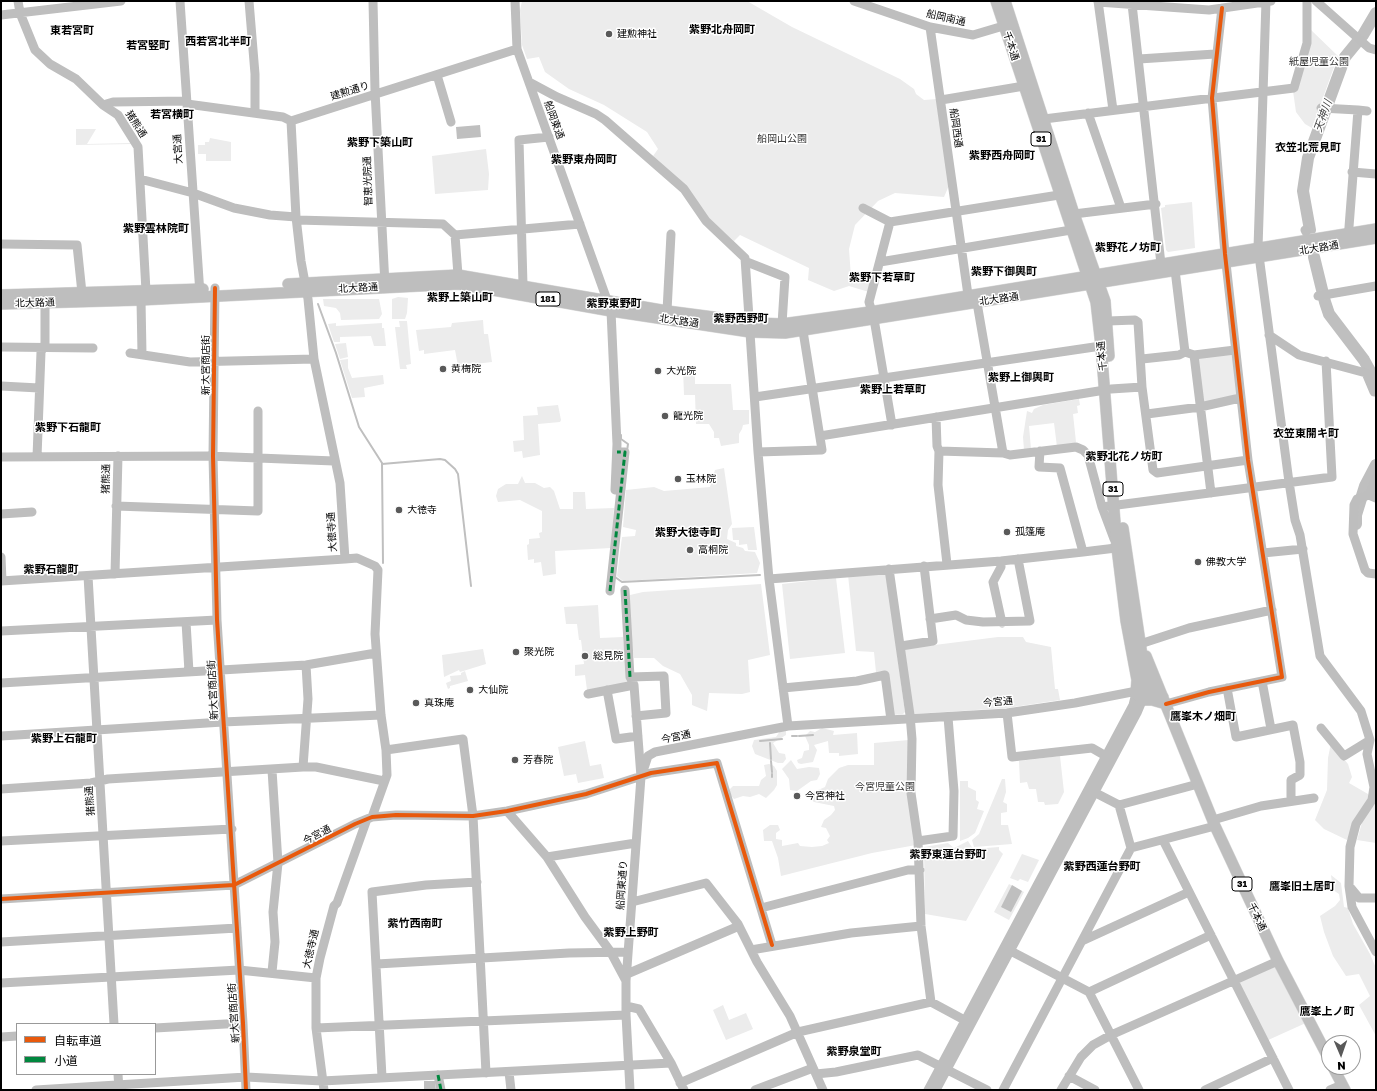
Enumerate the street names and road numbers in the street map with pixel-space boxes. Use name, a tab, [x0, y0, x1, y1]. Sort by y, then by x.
street label: 船岡南通	[925, 8, 967, 28]
street label: 千本通	[1001, 30, 1021, 62]
street label: 建勲通り	[329, 79, 371, 103]
street label: 船岡東通	[542, 99, 566, 141]
street label: 船岡西通	[947, 107, 965, 149]
street label: 猪熊通	[123, 108, 149, 140]
road number: 31	[1031, 132, 1051, 146]
street label: 大宮通	[171, 134, 185, 164]
street label: 智恵光院通	[361, 156, 375, 206]
street label: 北大路通	[1298, 239, 1340, 257]
street label: 北大路通	[338, 281, 378, 295]
street label: 北大路通	[978, 290, 1020, 308]
road number: 181	[536, 292, 560, 306]
street label: 北大路通	[15, 296, 55, 310]
street label: 北大路通	[658, 312, 700, 330]
street label: 新大宮商店街	[200, 335, 212, 395]
street label: 千本通	[1095, 341, 1109, 371]
street label: 猪熊通	[99, 464, 113, 494]
road number: 31	[1103, 482, 1123, 496]
street label: 大徳寺通	[325, 512, 339, 552]
street label: 新大宮商店街	[205, 660, 221, 720]
street label: 今宮通	[983, 695, 1013, 709]
street label: 今宮通	[660, 728, 692, 746]
street label: 猪熊通	[83, 786, 97, 816]
street label: 今宮通	[301, 823, 333, 847]
street label: 船岡東通り	[614, 860, 630, 910]
road number: 31	[1232, 877, 1252, 891]
street label: 千本通	[1245, 901, 1269, 933]
street label: 大徳寺通	[301, 928, 321, 970]
street label: 新大宮商店街	[226, 983, 242, 1043]

